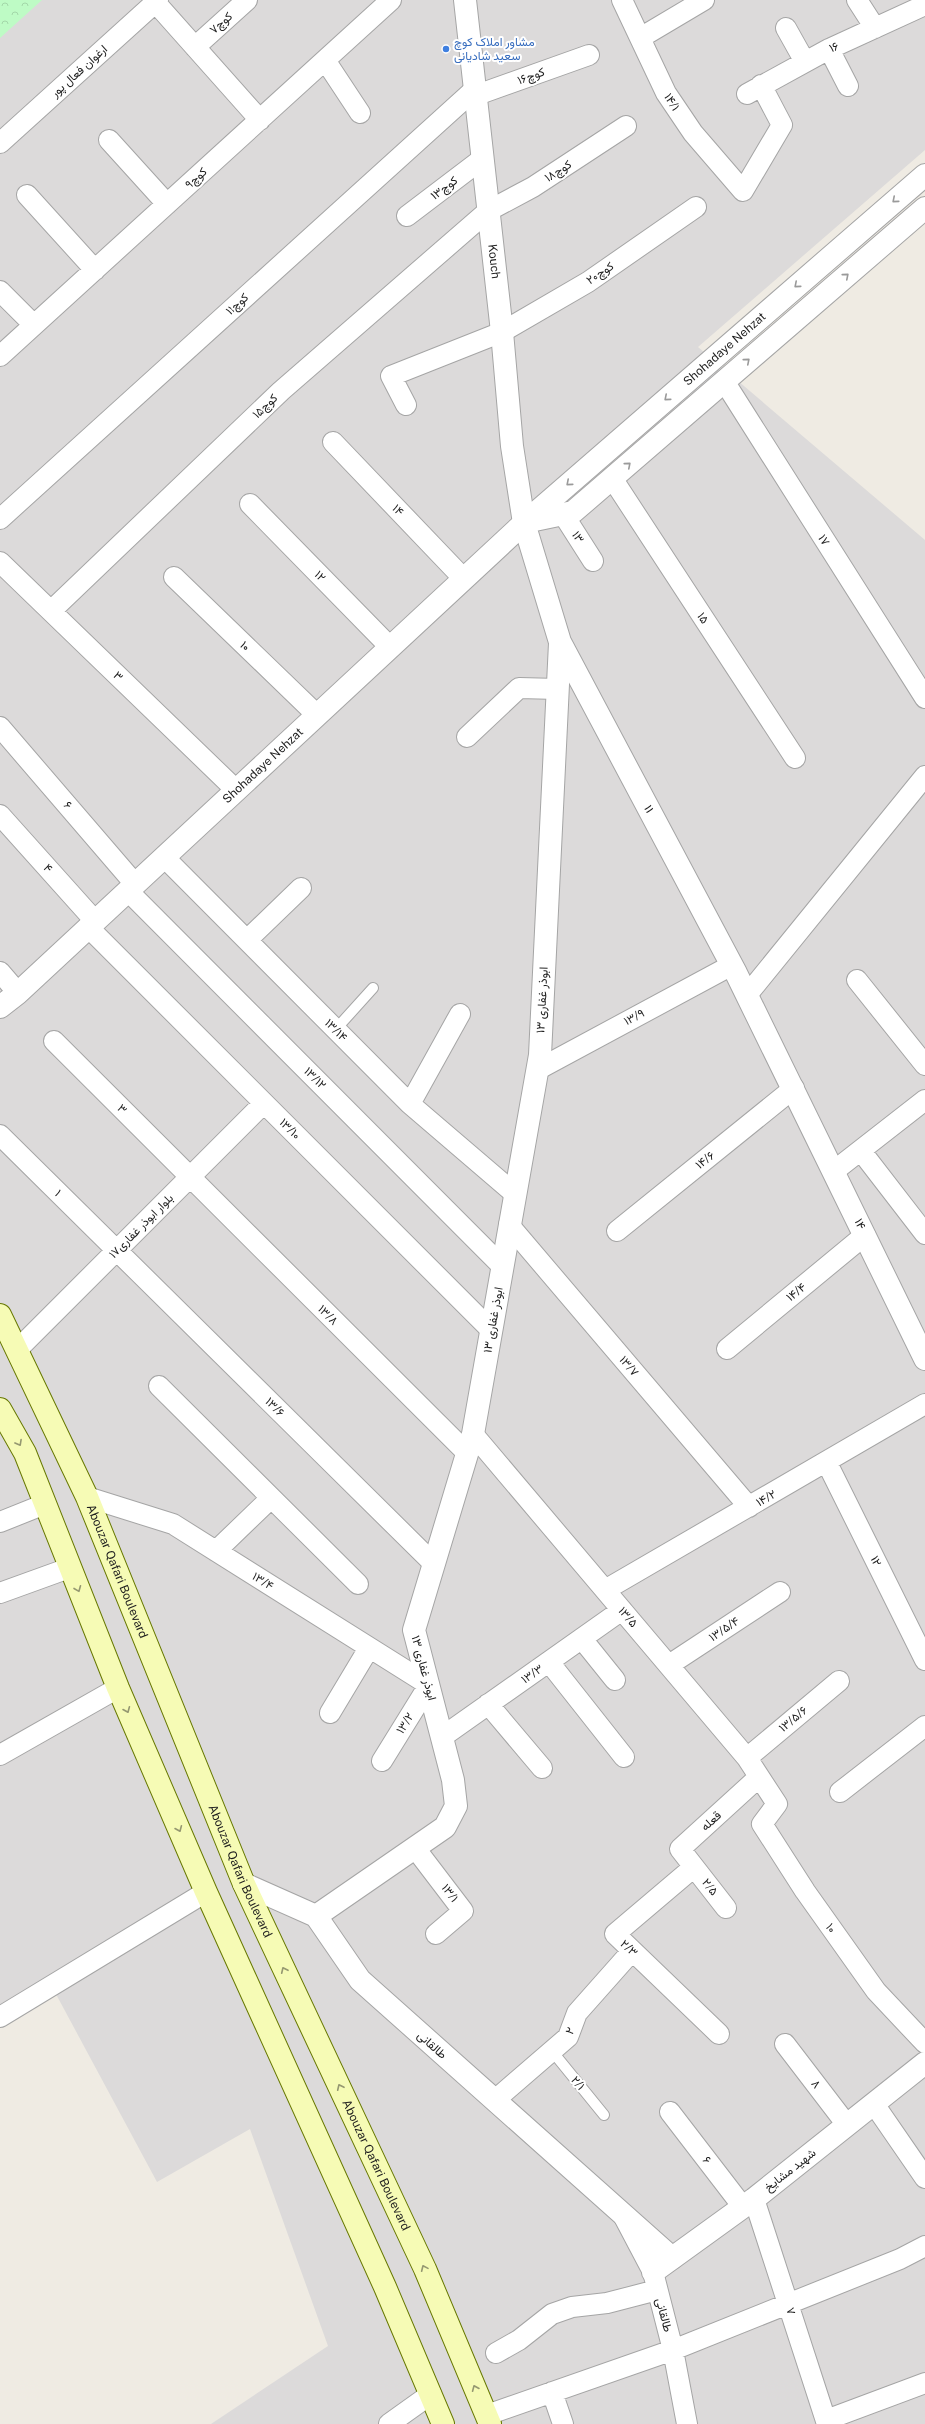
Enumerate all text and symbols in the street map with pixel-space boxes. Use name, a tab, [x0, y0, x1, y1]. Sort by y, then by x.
street label: ۷کوچ	[207, 9, 237, 38]
place label: مشاور املاک کوچ سعید شادیانی	[454, 35, 535, 64]
street label: ۱۶	[827, 39, 841, 55]
street label: ارغوان فعال پور	[47, 42, 111, 101]
marker: مشاور املاک کوچ سعید شادیانی	[441, 44, 451, 54]
street label: ۱۶کوچ	[515, 65, 547, 89]
street label: ۱۴/۱	[661, 91, 683, 113]
street label: ۱۸کوچ	[542, 157, 575, 187]
street label: ۹کوچ	[182, 165, 211, 193]
street label: ۱۳کوچ	[428, 173, 461, 204]
one-way arrow	[893, 196, 900, 203]
street label: Kouch	[485, 243, 503, 280]
street label: ۲۰کوچ	[584, 259, 617, 289]
one-way arrow	[841, 274, 848, 281]
one-way arrow	[794, 281, 802, 288]
street label: ۱۱کوچ	[223, 290, 253, 319]
street label: Shohadaye Nehzat	[681, 309, 769, 388]
one-way arrow	[742, 359, 750, 366]
street label: ۱۵کوچ	[250, 391, 282, 423]
one-way arrow	[664, 393, 672, 400]
one-way arrow	[623, 462, 630, 469]
one-way arrow	[566, 478, 573, 485]
street label: ۱۴	[389, 501, 407, 519]
street label: ۱۳	[569, 528, 587, 546]
street label: ۱۷	[815, 532, 833, 548]
street label: ۱۲	[312, 568, 328, 584]
street label: ۱۵	[694, 610, 712, 626]
street label: ۱۰	[237, 638, 253, 654]
street label: ۳	[110, 668, 126, 684]
street label: Shohadaye Nehzat	[220, 725, 306, 806]
street label: ۶	[61, 798, 75, 812]
street label: ۱۱	[641, 803, 657, 815]
street label: ۴	[41, 861, 56, 875]
street label: ۱۳ ابوذر غفاری	[533, 966, 552, 1034]
street label: ۱۳/۹	[621, 1006, 647, 1028]
street label: ۱۳/۱۴	[322, 1016, 350, 1044]
street label: ۱۳/۱۲	[301, 1064, 329, 1092]
street label: ۳	[114, 1101, 130, 1117]
street label: ۱۳/۱۰	[277, 1116, 303, 1142]
street label: ۱۴/۶	[693, 1148, 717, 1172]
street label: ۱	[52, 1187, 64, 1199]
street label: بلوار ابوذر غفاری۱۷	[106, 1191, 177, 1262]
street label: ۱۴	[851, 1216, 869, 1232]
street label: ۱۴/۴	[783, 1280, 809, 1304]
street label: ۱۳ ابوذر غفاری	[480, 1286, 507, 1354]
street label: ۱۳/۸	[315, 1302, 341, 1328]
street label: ۱۳/۷	[616, 1353, 642, 1379]
street label: ۱۳/۶	[262, 1394, 288, 1420]
one-way arrow	[14, 1439, 22, 1446]
street label: ۱۴/۲	[753, 1487, 779, 1509]
street label: Abouzar Qafari Boulevard	[84, 1502, 151, 1640]
street label: ۱۲	[868, 1553, 884, 1569]
street label: ۱۳/۴	[250, 1569, 276, 1593]
one-way arrow	[73, 1586, 81, 1593]
street label: ۱۳/۵	[615, 1604, 641, 1630]
street label: ۱۳/۵/۴	[706, 1614, 742, 1644]
street label: ۱۳ ابوذر غفاری	[408, 1634, 439, 1702]
street label: ۱۳/۳	[518, 1661, 546, 1686]
street label: ۱۳/۵/۶	[776, 1703, 810, 1735]
one-way arrow	[123, 1706, 131, 1713]
street label: ۱۳/۲	[393, 1710, 417, 1736]
street label: Abouzar Qafari Boulevard	[206, 1803, 275, 1940]
street label: قعله	[698, 1808, 724, 1834]
one-way arrow	[174, 1824, 182, 1832]
street label: ۲/۵	[699, 1876, 721, 1898]
street label: ۱۳/۱	[439, 1881, 461, 1905]
street label: ۱۰	[823, 1920, 839, 1936]
street label: ۲/۳	[617, 1937, 641, 1959]
one-way arrow	[281, 1966, 289, 1974]
street label: ۲	[562, 2025, 578, 2037]
street label: طالقانی	[414, 2028, 450, 2063]
street label: ۲/۱	[568, 2073, 588, 2093]
street label: ۸	[808, 2077, 824, 2091]
one-way arrow	[337, 2084, 345, 2092]
street label: Abouzar Qafari Boulevard	[339, 2097, 413, 2233]
street label: شهید مشایخ	[761, 2146, 820, 2196]
street label: ۶	[700, 2153, 714, 2167]
one-way arrow	[421, 2265, 429, 2272]
street label: طالقانی	[652, 2296, 675, 2334]
street label: ۷	[783, 2305, 799, 2317]
one-way arrow	[472, 2385, 480, 2392]

